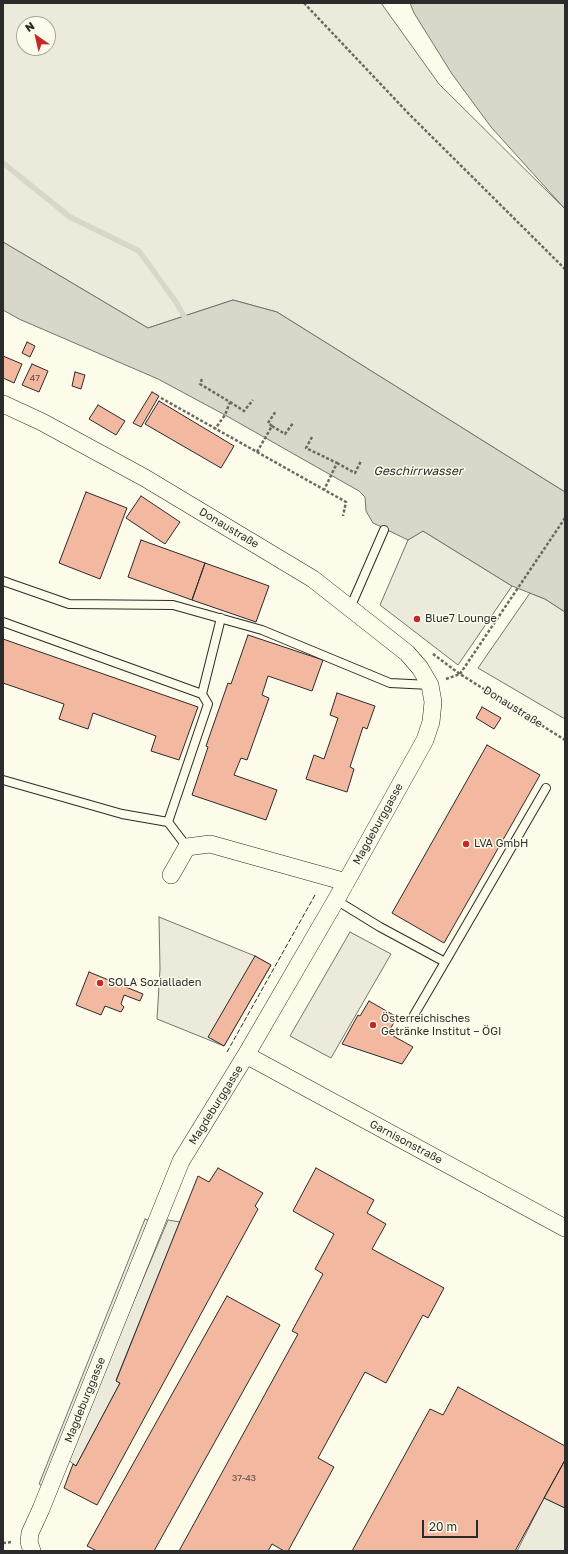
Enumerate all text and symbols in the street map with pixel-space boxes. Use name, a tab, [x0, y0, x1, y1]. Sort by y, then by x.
north arrow	[16, 16, 56, 56]
text: N	[22, 19, 37, 34]
house number: 47	[30, 373, 40, 383]
water label: Geschirrwasser	[373, 464, 463, 478]
street label: Donaustraße	[197, 505, 261, 551]
place label: Blue7 Lounge	[425, 612, 497, 626]
marker: Blue7 Lounge	[412, 614, 422, 624]
street label: Donaustraße	[481, 684, 545, 730]
street label: Magdeburggasse	[350, 781, 406, 867]
place label: LVA GmbH	[474, 837, 528, 851]
marker: LVA GmbH	[461, 839, 471, 849]
place label: SOLA Sozialladen	[108, 976, 201, 990]
marker: SOLA Sozialladen	[95, 978, 105, 988]
place label: Österreichisches Getränke Institut – ÖGI	[381, 1012, 501, 1038]
marker: Österreichisches Getränke Institut – ÖGI	[368, 1020, 378, 1030]
street label: Magdeburggasse	[186, 1063, 246, 1147]
street label: Garnisonstraße	[367, 1117, 445, 1167]
street label: Magdeburggasse	[62, 1355, 108, 1445]
house number: 37-43	[232, 1473, 256, 1483]
scale bar	[424, 1512, 480, 1538]
text: 20 m	[429, 1519, 457, 1534]

